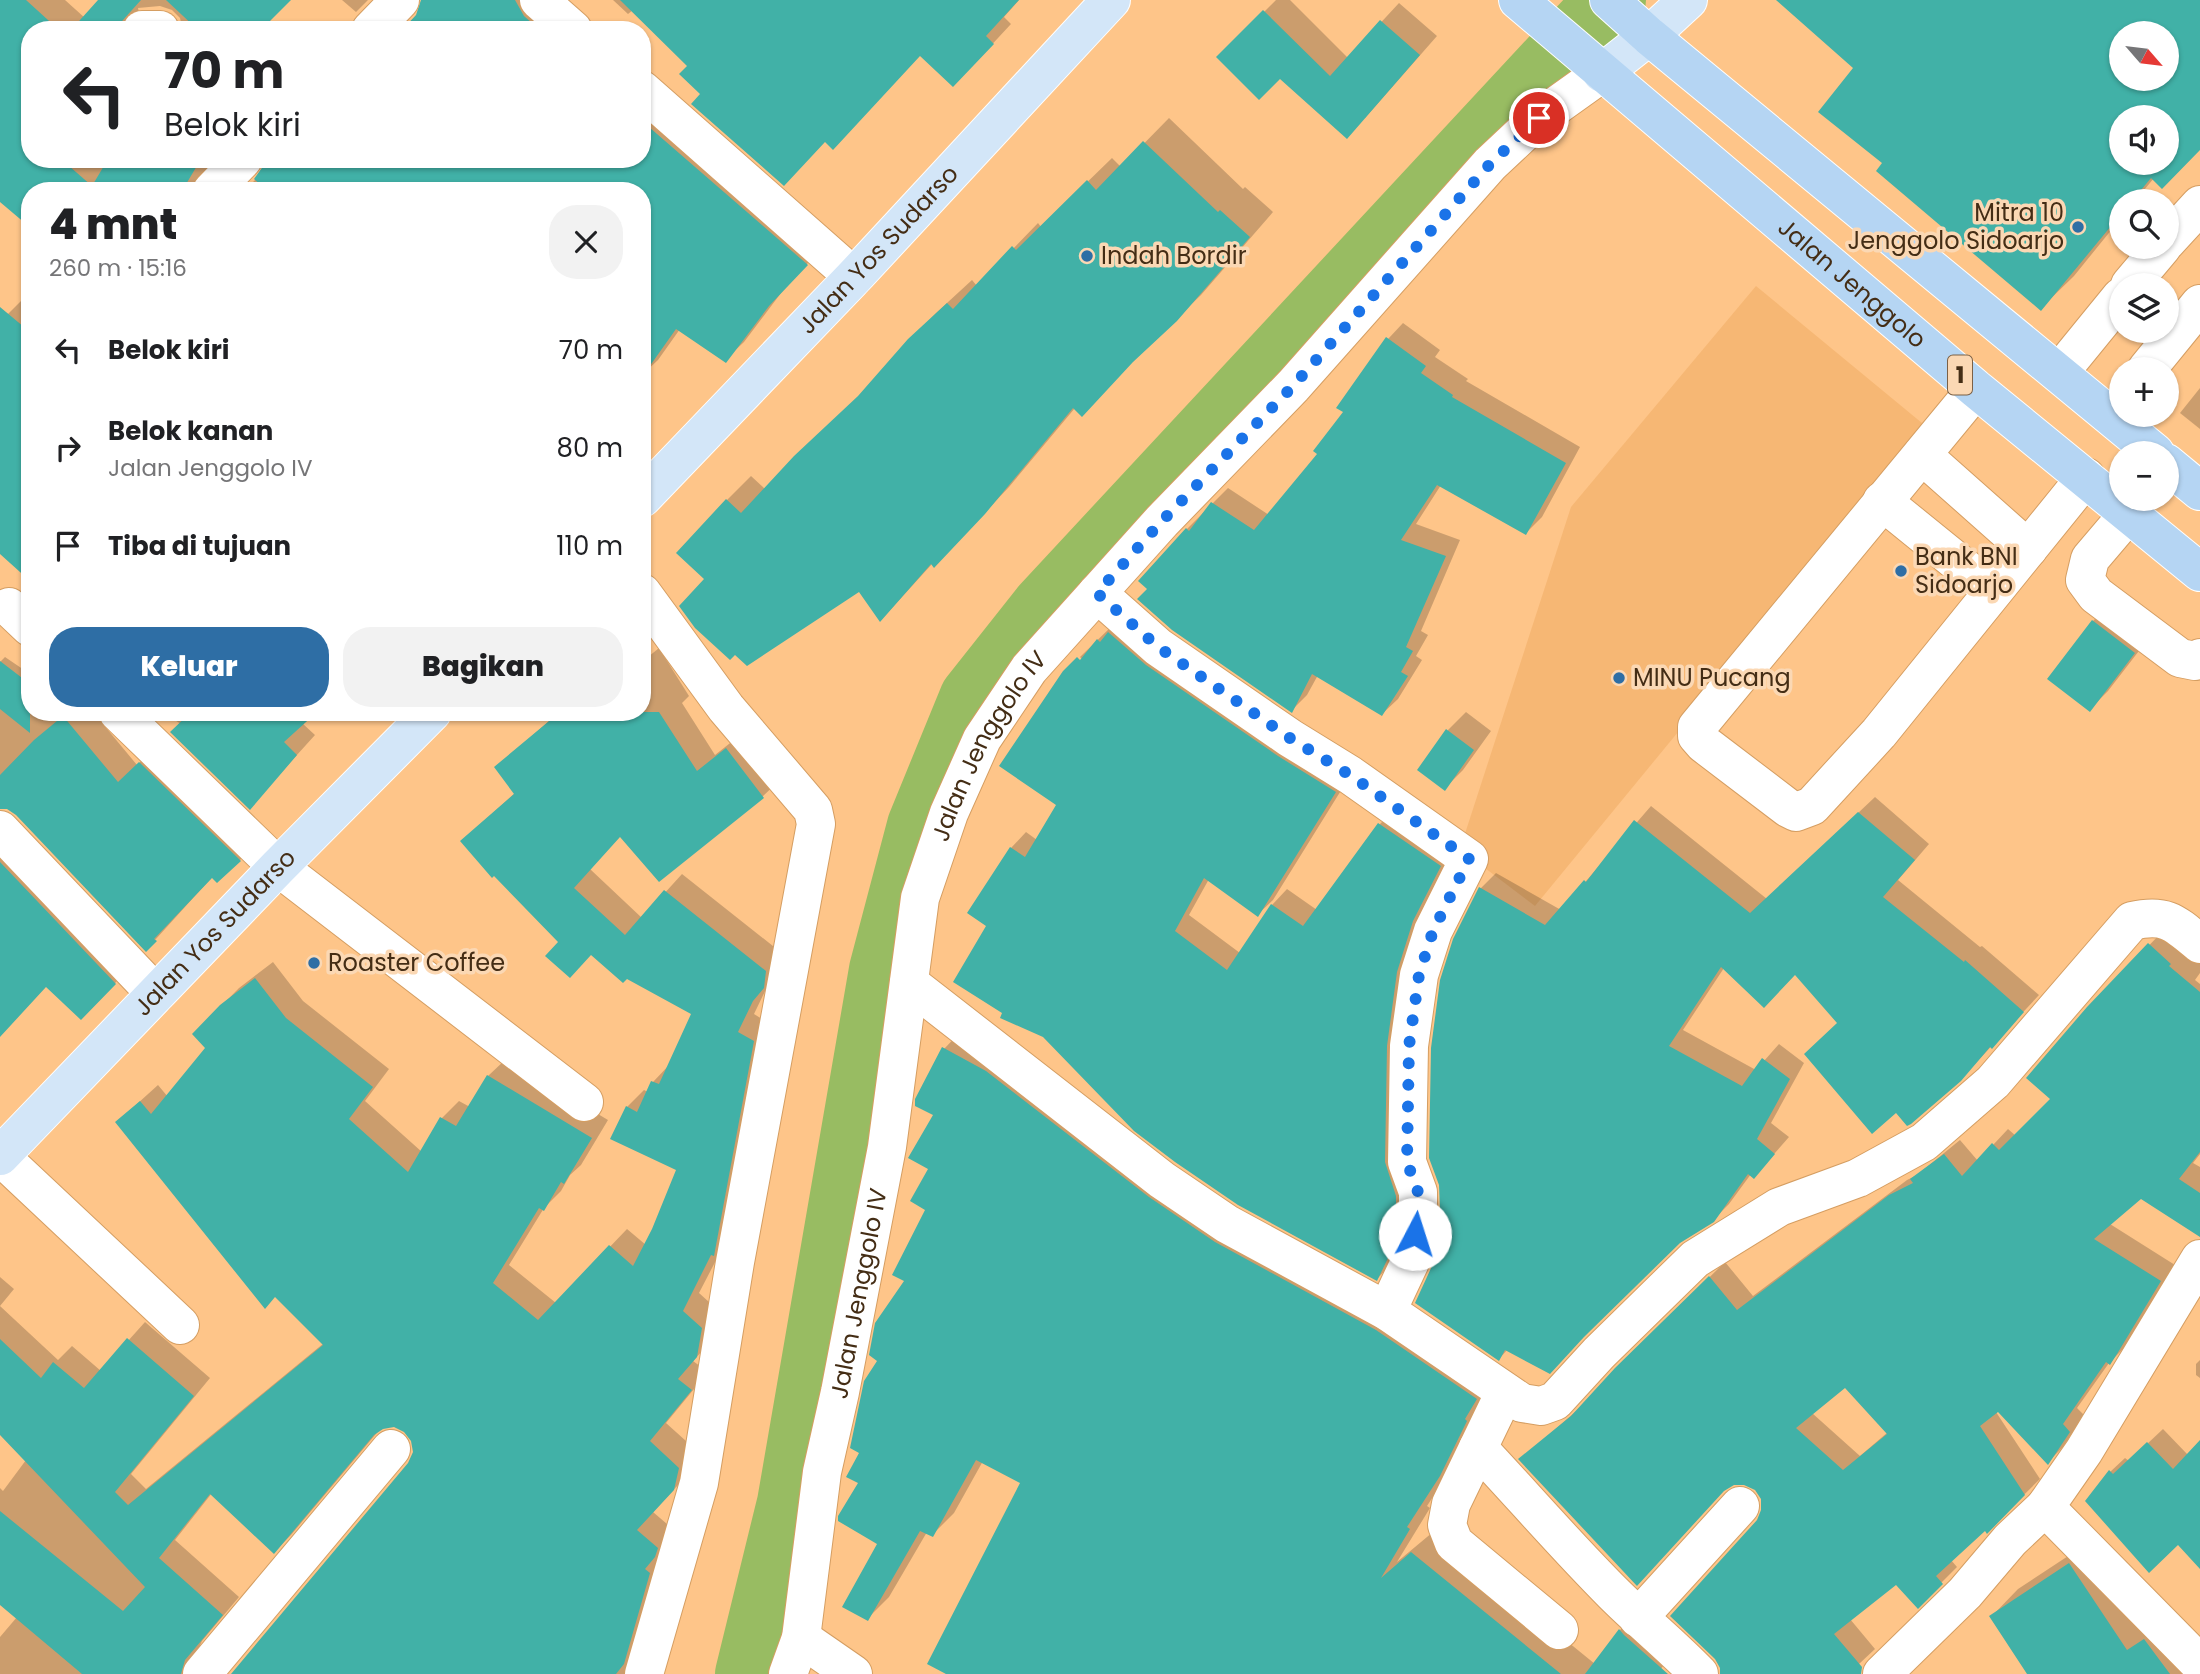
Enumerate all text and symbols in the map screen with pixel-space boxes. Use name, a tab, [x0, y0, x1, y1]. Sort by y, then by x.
north arrow	[2109, 21, 2179, 91]
map controls	[2109, 21, 2179, 511]
text: 70 m	[164, 37, 284, 105]
icon: left	[49, 49, 140, 140]
pin	[1509, 88, 1569, 148]
icon: arrive	[1520, 99, 1558, 137]
text: Belok kiri	[164, 102, 301, 147]
button: sound	[2109, 105, 2179, 175]
street label: Jalan Yos Sudarso	[791, 158, 966, 341]
button: search	[2109, 189, 2179, 259]
text: 4 mnt	[49, 195, 177, 254]
place label: Mitra 10 Jenggolo Sidoarjo	[1847, 196, 2064, 257]
button: close	[549, 205, 623, 279]
street label: Jalan Jenggolo	[1771, 211, 1933, 356]
marker: Mitra 10 Jenggolo Sidoarjo	[2070, 219, 2086, 235]
place label: Indah Bordir	[1101, 239, 1247, 272]
marker: Indah Bordir	[1079, 248, 1095, 264]
text: 260 m · 15:16	[49, 252, 187, 284]
button: layers	[2109, 273, 2179, 343]
icon: left	[49, 331, 87, 369]
text: Belok kiri	[108, 332, 230, 368]
text: 70 m	[559, 332, 623, 368]
road number: 1	[1948, 356, 1972, 394]
button: +	[2109, 357, 2179, 427]
text: Belok kanan	[108, 413, 273, 449]
icon: right	[49, 429, 87, 467]
text: 80 m	[557, 430, 623, 466]
button: −	[2109, 441, 2179, 511]
text: Jalan Jenggolo IV	[108, 452, 313, 484]
icon: arrive	[49, 527, 87, 565]
text: Tiba di tujuan	[108, 528, 291, 564]
text: 110 m	[556, 528, 623, 564]
place label: Bank BNI Sidoarjo	[1915, 540, 2018, 601]
marker: Bank BNI Sidoarjo	[1893, 563, 1909, 579]
button: Keluar	[49, 627, 329, 707]
button: Bagikan	[343, 627, 623, 707]
street label: Jalan Jenggolo IV	[924, 643, 1054, 845]
place label: MINU Pucang	[1633, 661, 1791, 694]
marker: MINU Pucang	[1611, 670, 1627, 686]
street label: Jalan Yos Sudarso	[126, 842, 303, 1023]
place label: Roaster Coffee	[328, 946, 505, 979]
marker: Roaster Coffee	[306, 955, 322, 971]
street label: Jalan Jenggolo IV	[822, 1185, 895, 1402]
position arrow	[1378, 1197, 1452, 1271]

